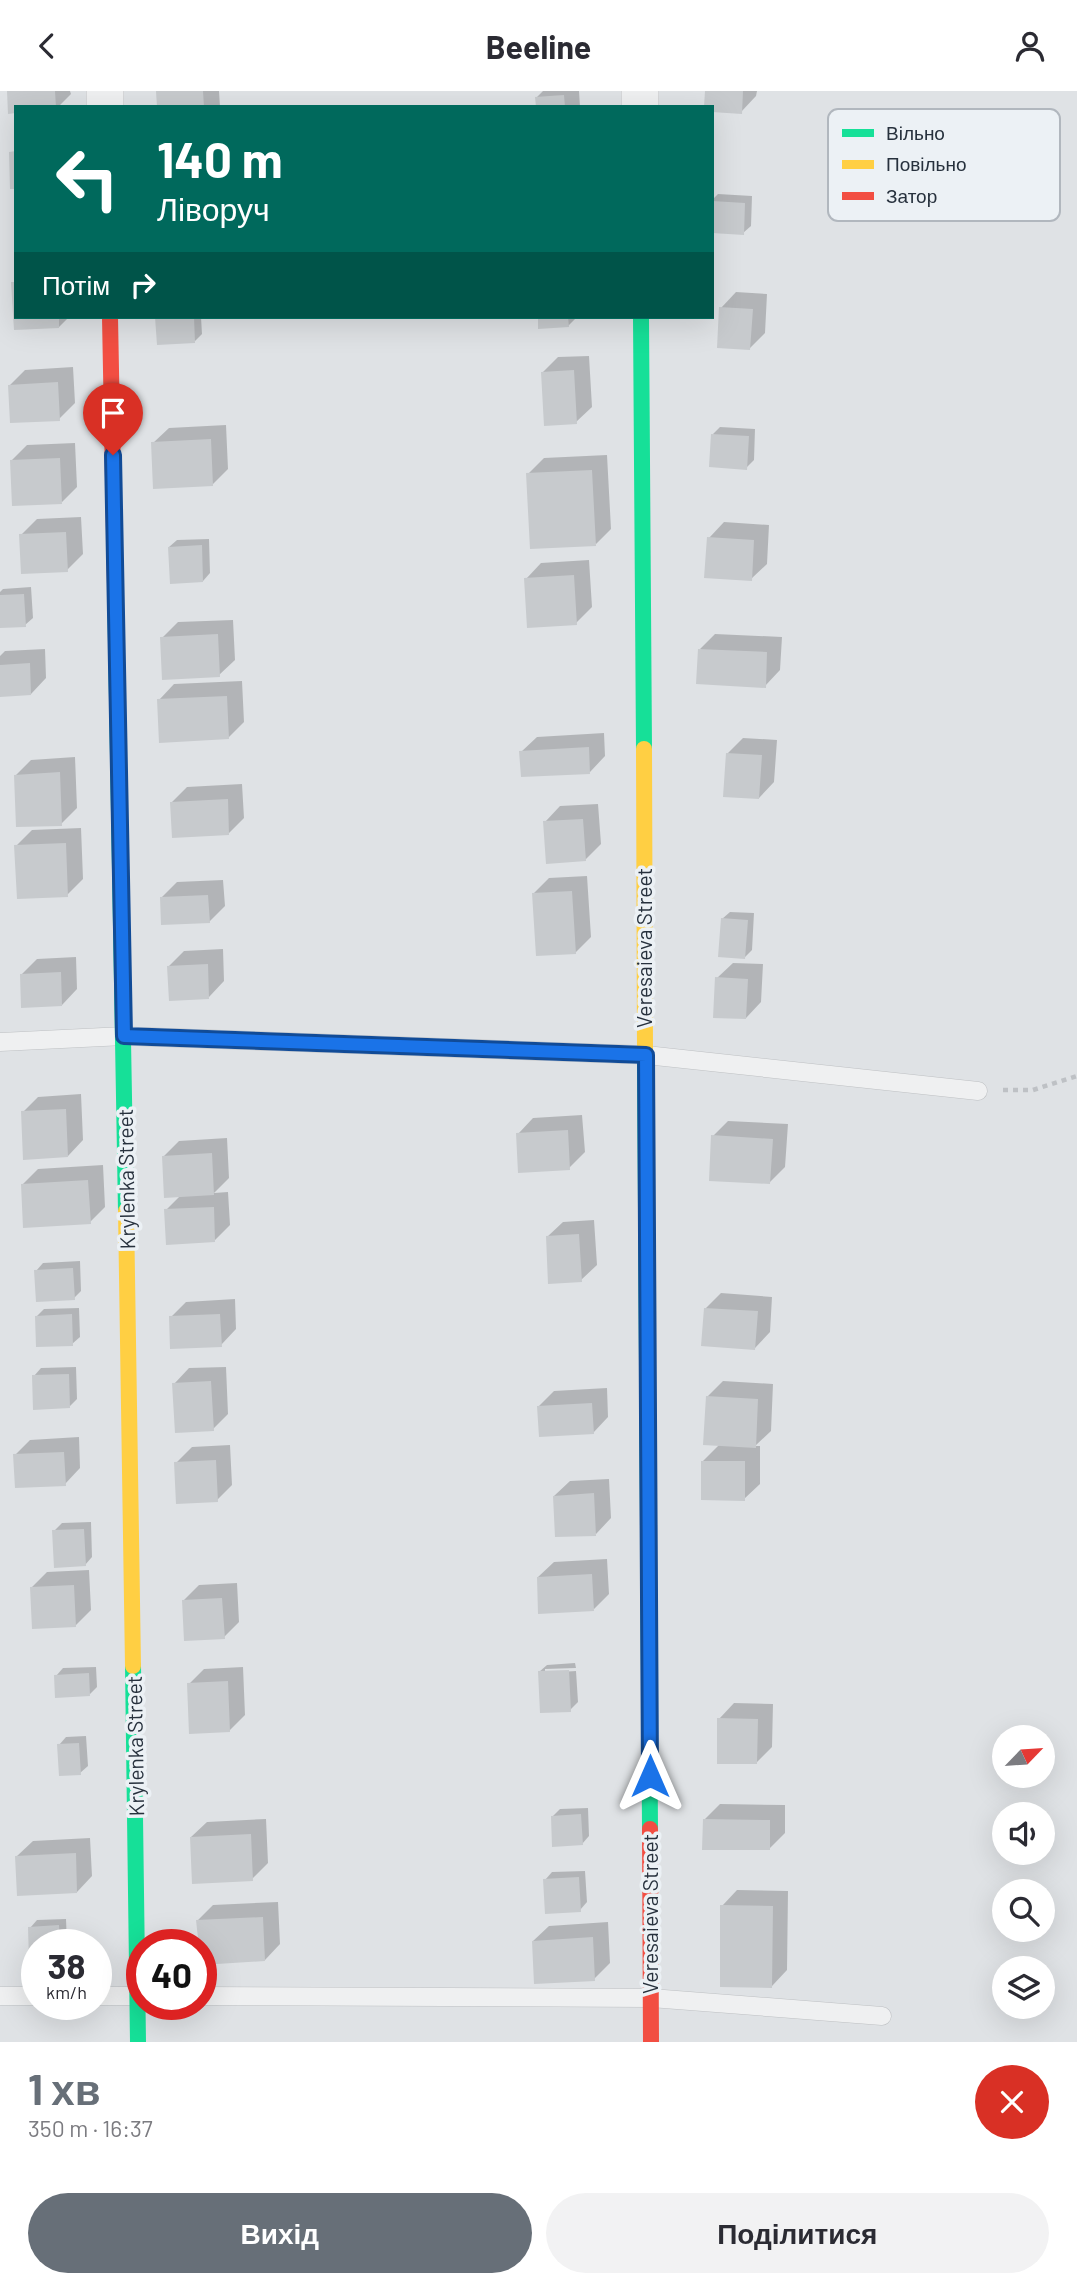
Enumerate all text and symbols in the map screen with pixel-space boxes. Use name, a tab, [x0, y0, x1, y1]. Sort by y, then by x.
icon: back	[28, 27, 66, 65]
text: Beeline	[486, 27, 591, 65]
icon: person	[1011, 27, 1049, 65]
legend	[828, 109, 1060, 221]
text: Вільно	[886, 121, 945, 144]
text: 140 m	[157, 129, 283, 188]
icon: left	[42, 133, 133, 224]
text: Повільно	[886, 152, 967, 175]
text: Затор	[886, 184, 937, 207]
text: Ліворуч	[157, 189, 270, 227]
icon: right	[124, 266, 162, 304]
text: Потім	[42, 269, 110, 300]
pin	[83, 383, 143, 455]
icon: arrive	[94, 394, 132, 432]
street label: Veresaieva Street	[631, 868, 656, 1028]
street label: Krylenka Street	[112, 1108, 139, 1250]
street label: Krylenka Street	[121, 1675, 148, 1817]
north arrow	[992, 1725, 1055, 1789]
map controls	[992, 1725, 1055, 2019]
position arrow	[613, 1739, 687, 1813]
button: sound	[992, 1802, 1055, 1865]
street label: Veresaieva Street	[637, 1834, 662, 1994]
button: search	[992, 1879, 1055, 1942]
speed limit sign: 40	[126, 1929, 217, 2020]
text: 38	[48, 1944, 85, 1986]
button: layers	[992, 1956, 1055, 2019]
text: km/h	[46, 1981, 87, 2003]
text: 1 хв	[28, 2063, 100, 2113]
button: close	[975, 2065, 1049, 2139]
text: 350 m · 16:37	[28, 2114, 153, 2142]
button: Вихід	[28, 2193, 532, 2273]
button: Поділитися	[546, 2193, 1049, 2273]

